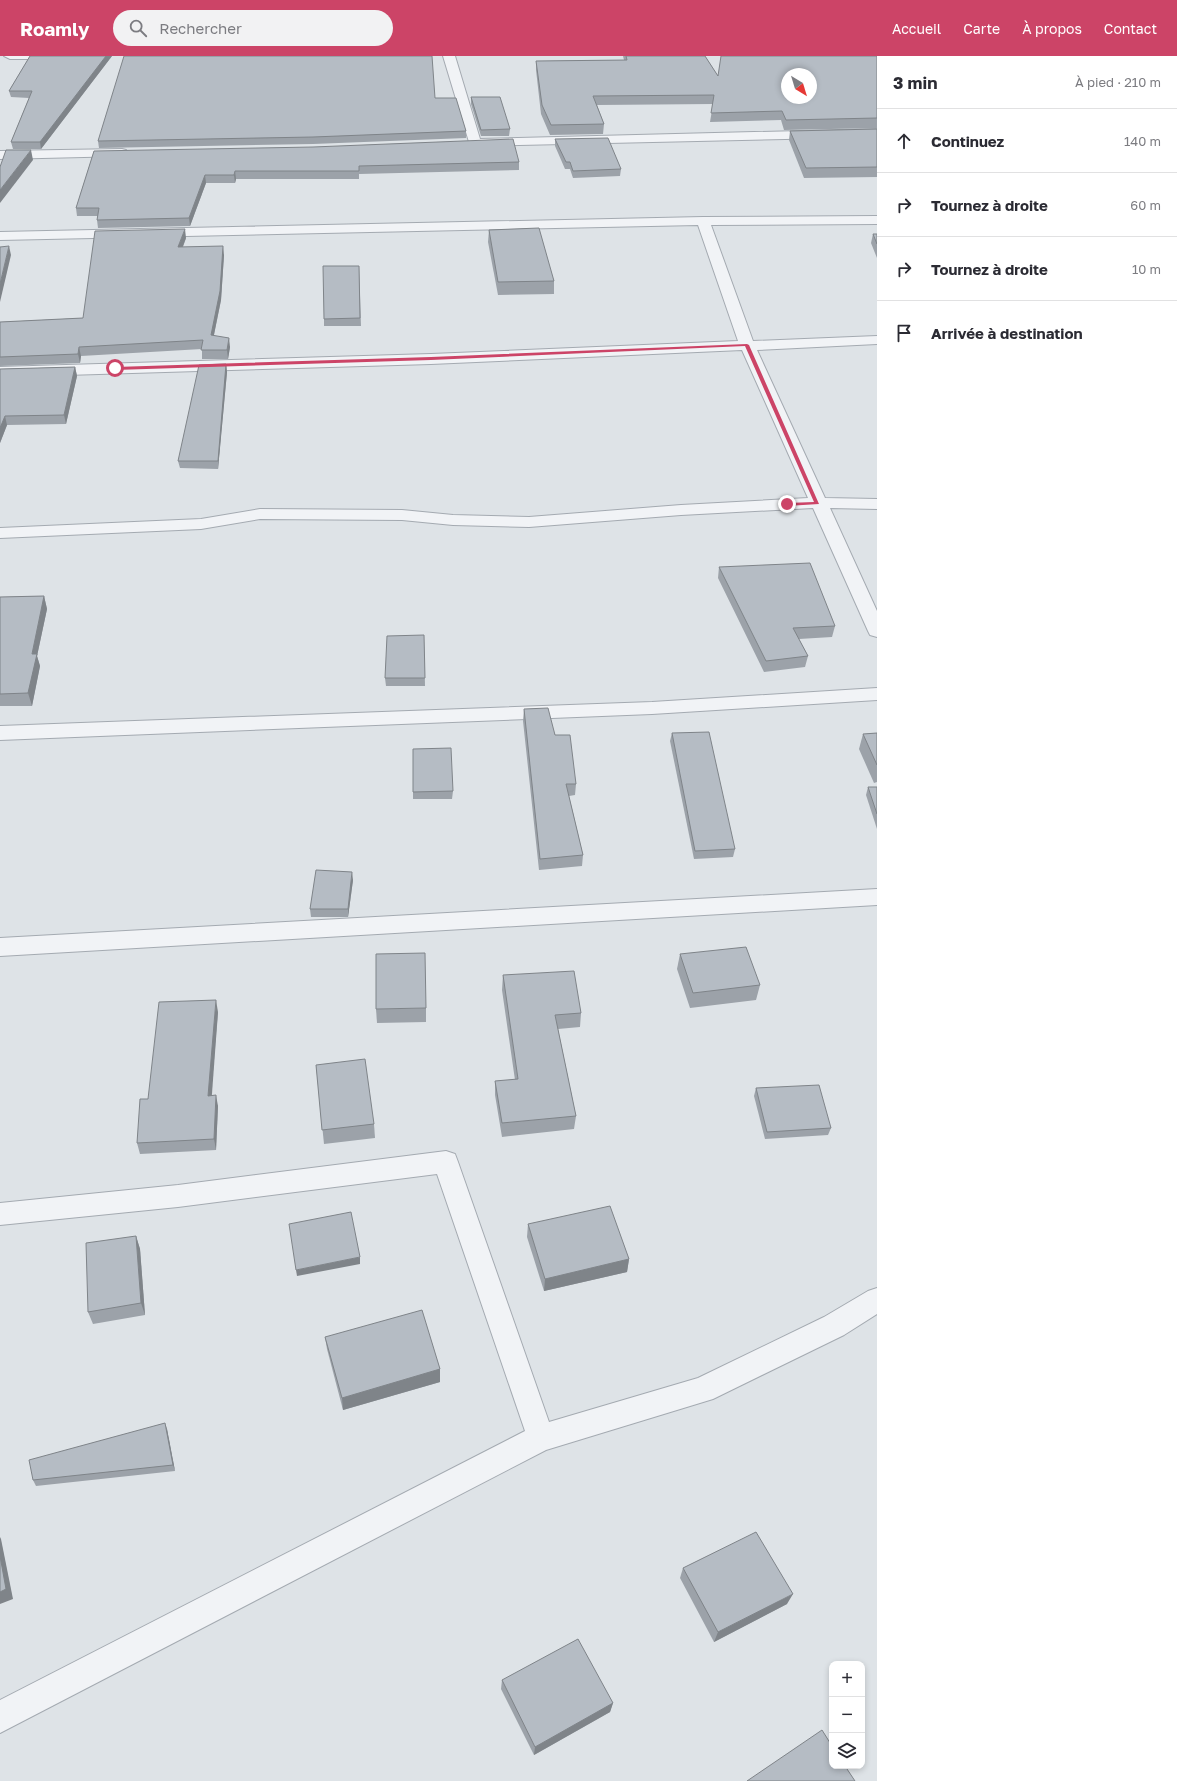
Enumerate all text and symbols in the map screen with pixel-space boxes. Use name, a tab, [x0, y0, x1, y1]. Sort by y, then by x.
search box	[113, 10, 393, 46]
text: Roamly	[20, 17, 89, 40]
icon: search	[127, 17, 149, 39]
text: Rechercher	[159, 19, 242, 37]
text: Accueil	[892, 20, 941, 37]
text: Carte	[963, 20, 1000, 37]
text: À propos	[1022, 20, 1082, 37]
text: Contact	[1104, 20, 1157, 37]
north arrow	[781, 68, 817, 104]
text: 3 min	[893, 72, 937, 93]
text: À pied · 210 m	[1075, 74, 1161, 90]
icon: ahead	[893, 130, 915, 152]
text: Continuez	[931, 132, 1004, 150]
text: 140 m	[1124, 133, 1161, 149]
icon: right	[893, 194, 915, 216]
text: Tournez à droite	[931, 196, 1048, 214]
text: 60 m	[1130, 197, 1161, 213]
icon: right	[893, 258, 915, 280]
text: Tournez à droite	[931, 260, 1048, 278]
text: 10 m	[1132, 261, 1161, 277]
icon: arrive	[893, 322, 915, 344]
text: Arrivée à destination	[931, 324, 1083, 342]
route start	[106, 359, 124, 377]
route end	[778, 495, 796, 513]
map controls	[829, 1661, 865, 1769]
button: +	[829, 1661, 865, 1697]
button: −	[829, 1697, 865, 1733]
button: layers	[829, 1733, 865, 1769]

